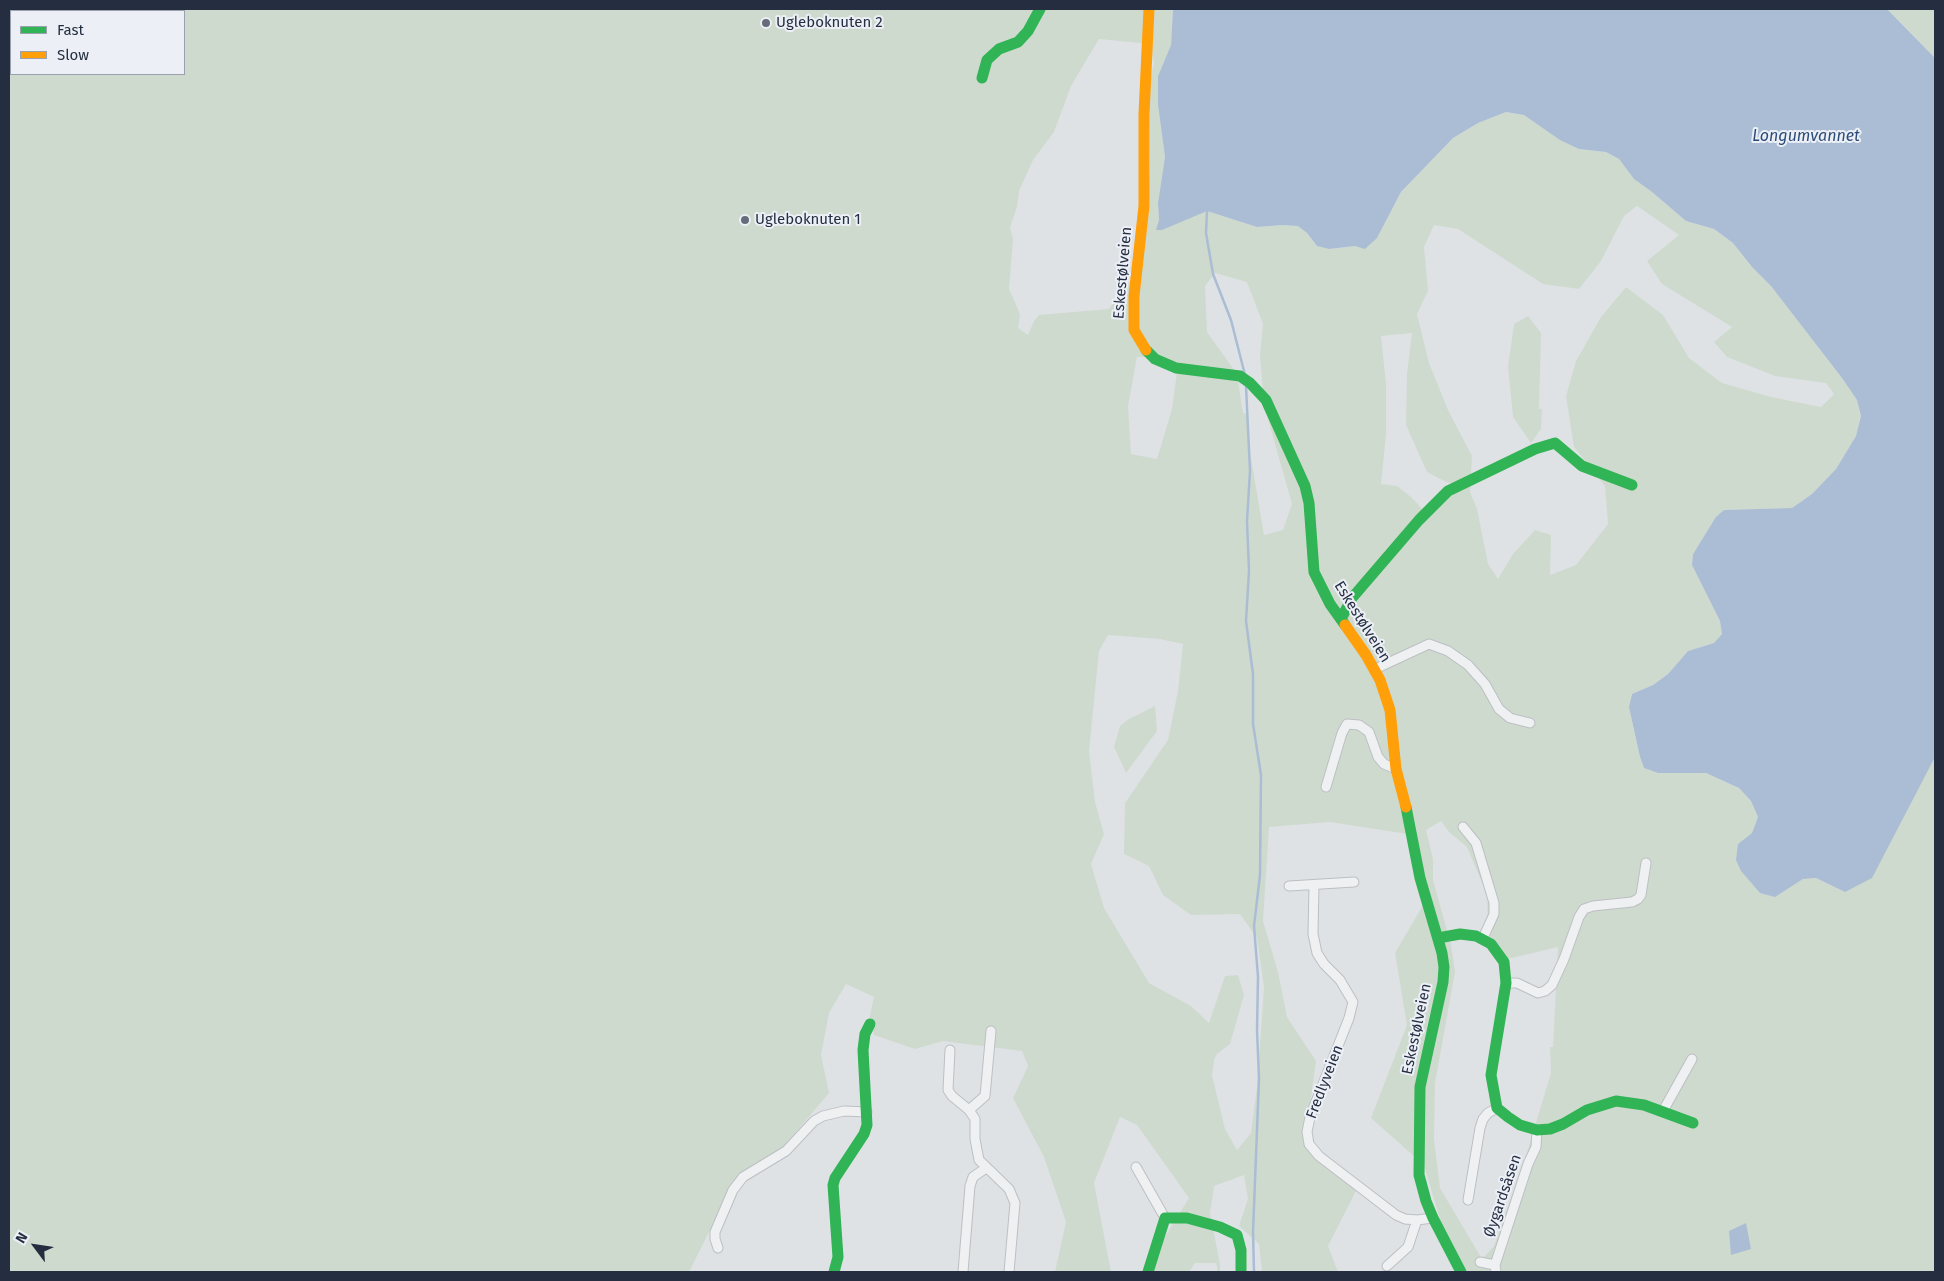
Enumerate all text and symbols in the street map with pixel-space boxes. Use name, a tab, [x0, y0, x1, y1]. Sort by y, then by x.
legend	[10, 10, 185, 75]
place label: Ugleboknuten 2	[776, 14, 883, 32]
marker: Ugleboknuten 2	[760, 17, 772, 29]
text: Fast	[57, 21, 84, 39]
text: Slow	[57, 46, 89, 64]
water label: Longumvannet	[1752, 127, 1860, 147]
place label: Ugleboknuten 1	[755, 211, 861, 229]
marker: Ugleboknuten 1	[739, 214, 751, 226]
street label: Eskestølveien	[1110, 226, 1136, 320]
street label: Eskestølveien	[1330, 578, 1394, 666]
street label: Eskestølveien	[1399, 982, 1435, 1076]
street label: Fredlyveien	[1303, 1043, 1347, 1121]
street label: Øygardsåsen	[1480, 1152, 1526, 1240]
north arrow	[10, 1221, 60, 1271]
text: N	[12, 1230, 31, 1246]

